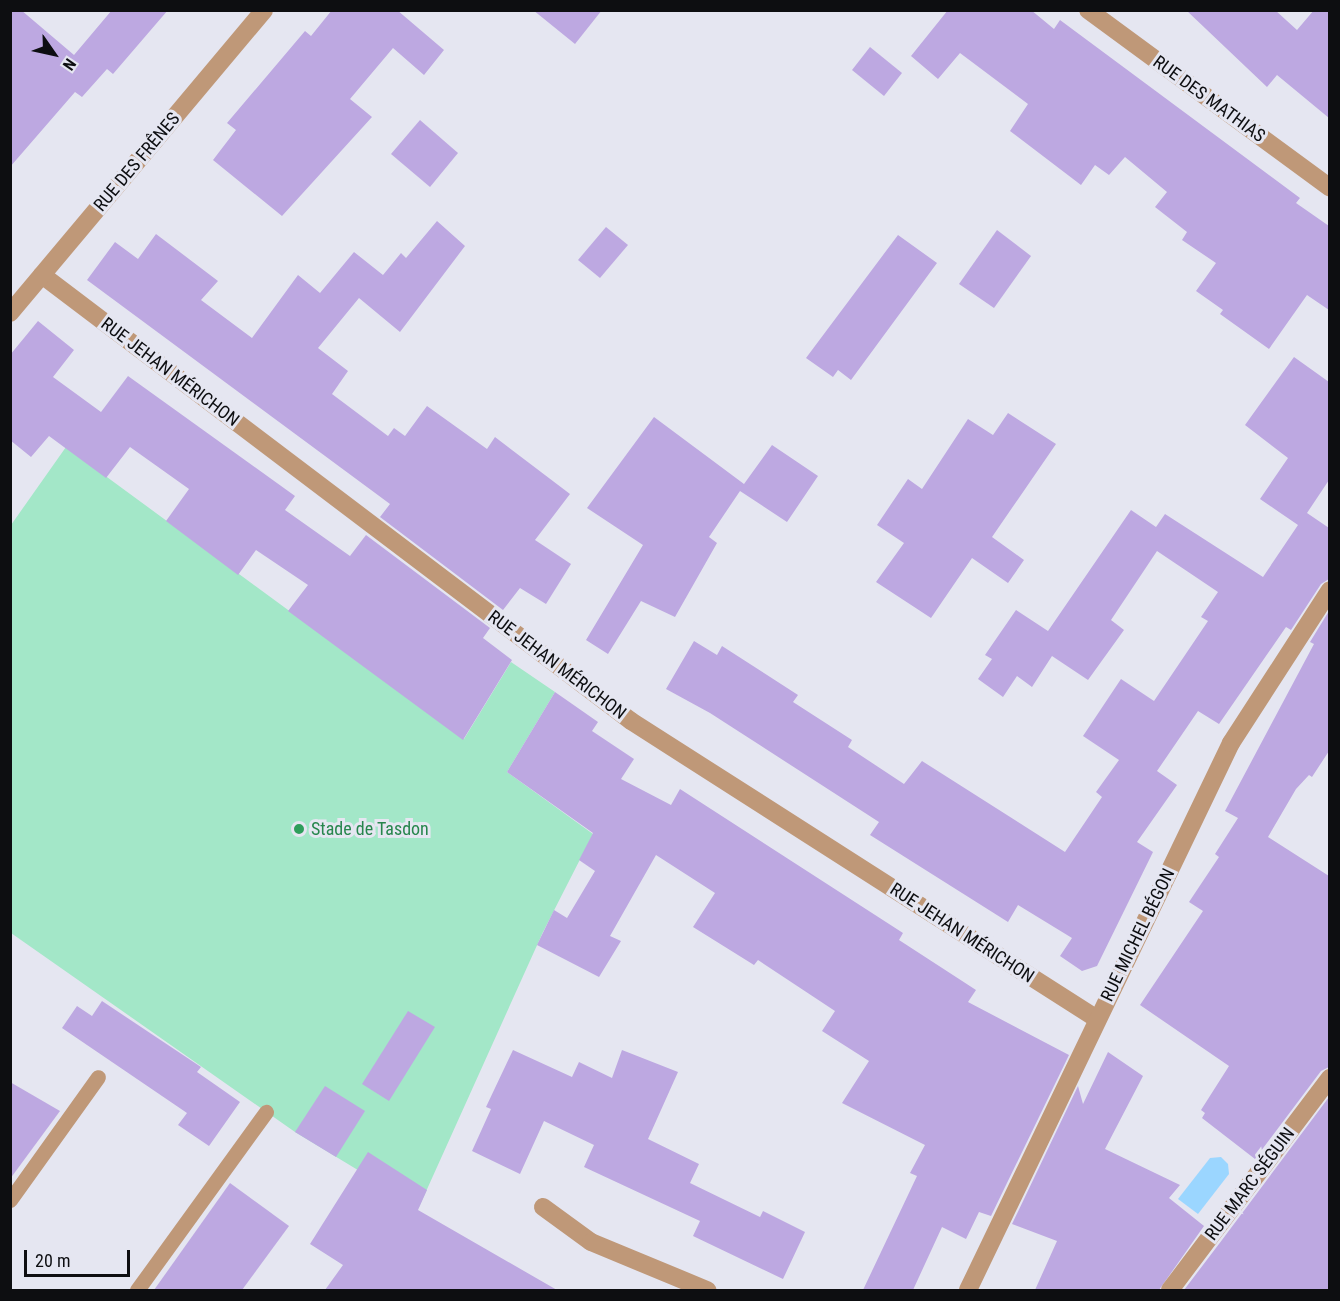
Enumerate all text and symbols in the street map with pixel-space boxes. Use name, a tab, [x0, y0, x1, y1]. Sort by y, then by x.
north arrow	[24, 24, 84, 84]
street label: RUE DES MATHIAS	[1149, 51, 1269, 147]
text: N	[59, 55, 80, 74]
street label: RUE DES FRÊNES	[90, 108, 184, 216]
street label: RUE JEHAN MÉRICHON	[97, 313, 243, 431]
street label: RUE JEHAN MÉRICHON	[484, 606, 630, 724]
place label: Stade de Tasdon	[311, 818, 429, 840]
marker: Stade de Tasdon	[292, 822, 306, 836]
street label: RUE MICHEL BÉGON	[1096, 865, 1180, 1005]
street label: RUE JEHAN MÉRICHON	[886, 878, 1038, 988]
street label: RUE MARC SÉGUIN	[1201, 1123, 1299, 1245]
scale bar	[27, 1238, 134, 1276]
text: 20 m	[35, 1250, 70, 1271]

